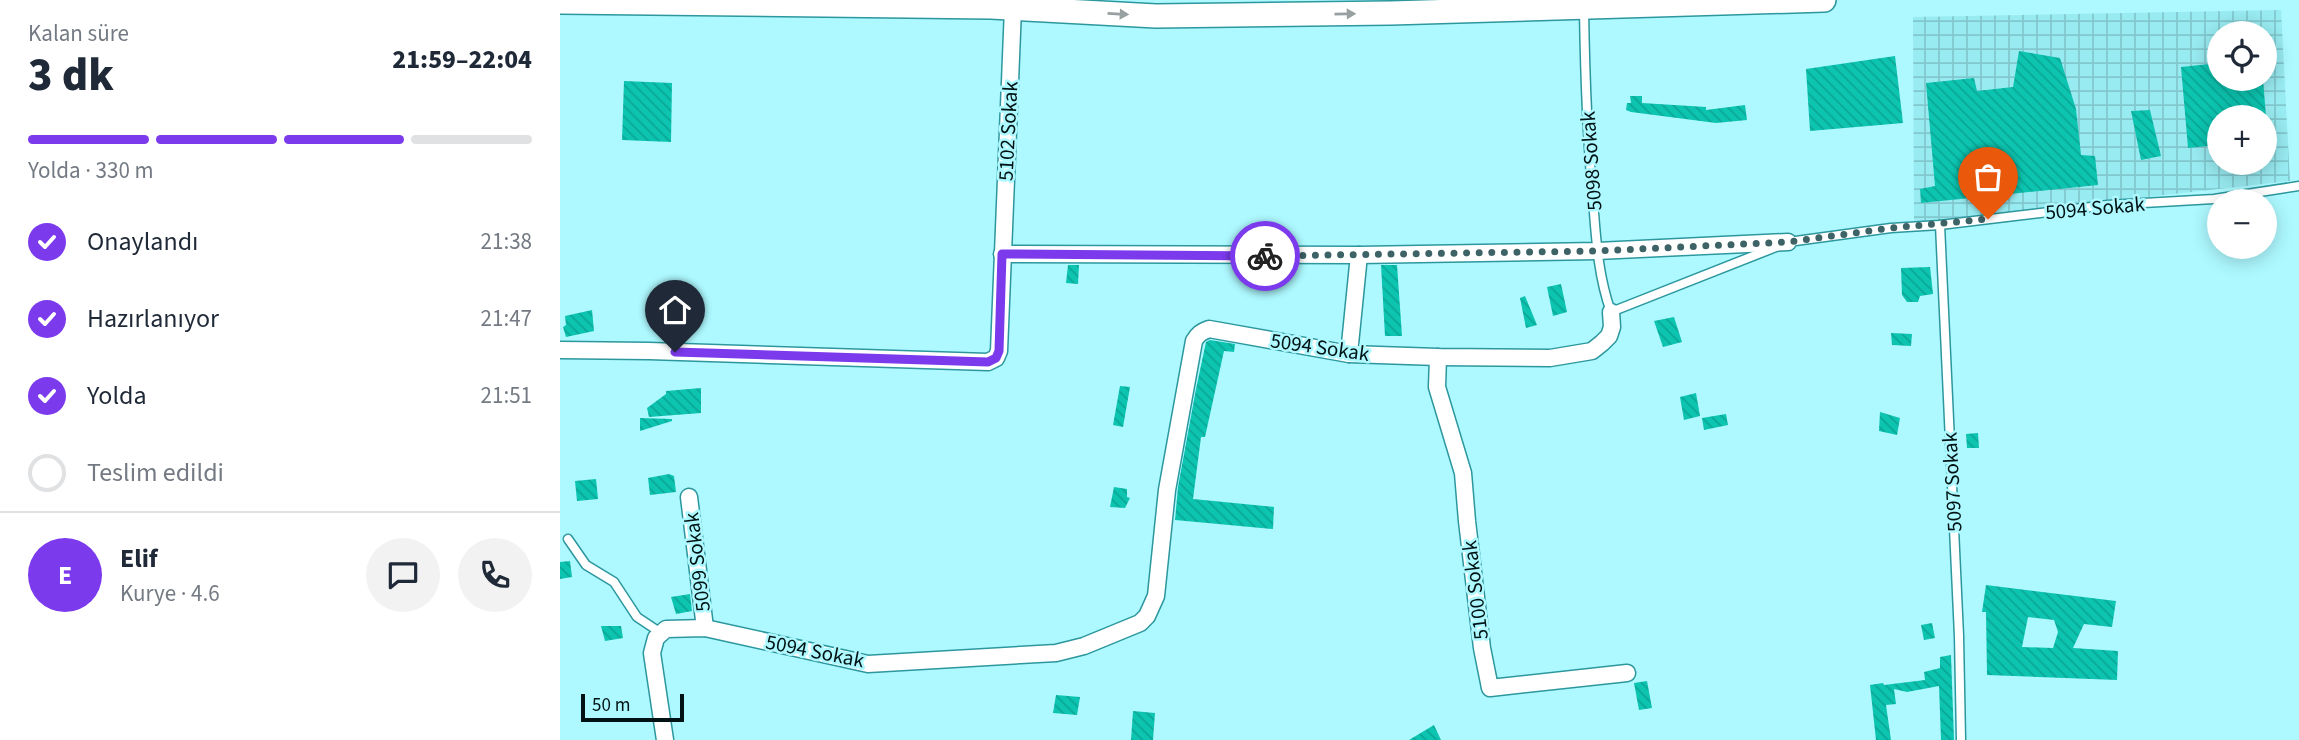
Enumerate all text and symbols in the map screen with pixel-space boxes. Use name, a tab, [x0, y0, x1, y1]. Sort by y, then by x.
one-way arrow	[1107, 8, 1129, 19]
one-way arrow	[1335, 8, 1357, 20]
text: Kalan süre	[28, 17, 129, 50]
map controls	[2207, 21, 2277, 259]
button: locate	[2207, 21, 2277, 91]
text: 21:59–22:04	[392, 41, 532, 78]
text: 3 dk	[28, 43, 114, 108]
street label: 5102 Sokak	[990, 80, 1026, 182]
button: +	[2207, 105, 2277, 175]
street label: 5098 Sokak	[1573, 110, 1609, 212]
pin	[1958, 147, 2018, 219]
text: Yolda · 330 m	[28, 154, 154, 187]
icon: bag	[1969, 158, 2007, 196]
street label: 5094 Sokak	[2044, 189, 2147, 227]
button: −	[2207, 189, 2277, 259]
courier	[1230, 221, 1300, 291]
icon: check	[28, 223, 66, 261]
text: Onaylandı	[87, 223, 199, 260]
text: 21:38	[481, 225, 532, 258]
icon: bike	[1246, 237, 1284, 275]
pin	[645, 280, 705, 352]
icon: home	[656, 291, 694, 329]
icon: check	[28, 300, 66, 338]
text: Hazırlanıyor	[87, 300, 219, 337]
text: 21:47	[481, 302, 532, 335]
street label: 5094 Sokak	[1269, 325, 1372, 369]
icon: check	[28, 377, 66, 415]
text: Yolda	[87, 377, 147, 414]
text: 21:51	[481, 379, 532, 412]
street label: 5097 Sokak	[1934, 431, 1970, 533]
text: Teslim edildi	[87, 454, 224, 491]
street label: 5099 Sokak	[676, 510, 718, 613]
button: chat	[366, 538, 440, 612]
button: phone	[458, 538, 532, 612]
street label: 5100 Sokak	[1454, 538, 1496, 641]
text: Elif	[120, 540, 158, 577]
text: E	[58, 557, 72, 594]
text: Kurye · 4.6	[120, 577, 220, 610]
street label: 5094 Sokak	[763, 627, 867, 675]
scale bar	[581, 691, 684, 723]
text: 50 m	[592, 692, 630, 719]

